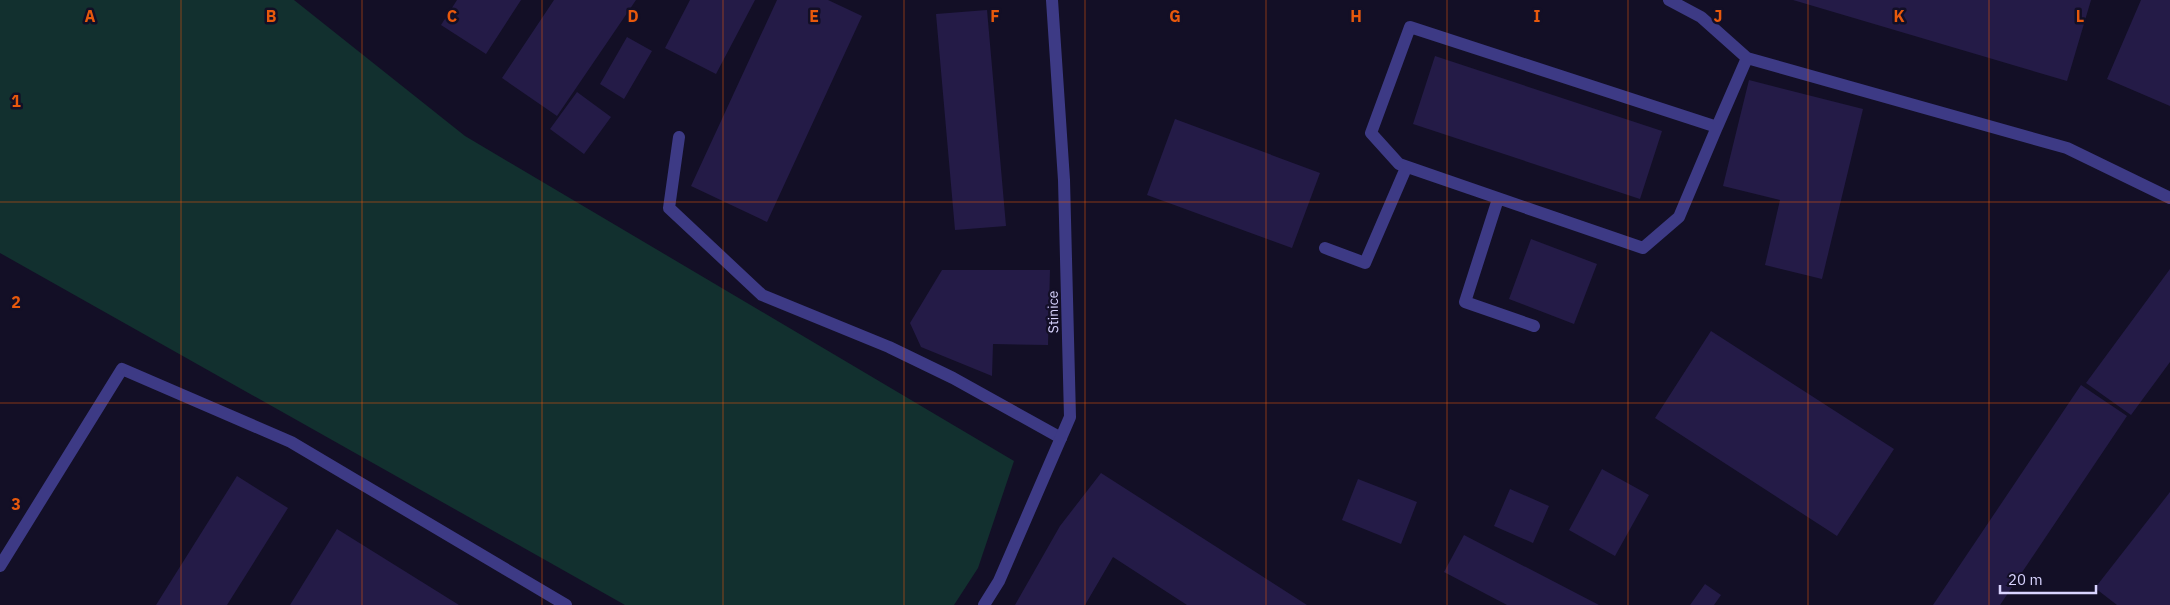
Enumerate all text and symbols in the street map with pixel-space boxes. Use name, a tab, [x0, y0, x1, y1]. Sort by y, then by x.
text: A	[85, 6, 96, 26]
text: B	[266, 6, 277, 26]
text: C	[447, 6, 457, 26]
text: D	[627, 6, 639, 26]
text: E	[809, 6, 819, 26]
text: F	[990, 6, 1000, 26]
text: G	[1169, 6, 1181, 26]
text: H	[1350, 6, 1362, 26]
text: I	[1534, 6, 1541, 26]
text: J	[1714, 6, 1722, 26]
text: K	[1893, 6, 1905, 26]
text: L	[2076, 6, 2084, 26]
text: 1	[11, 91, 21, 111]
street label: Stinice	[1044, 290, 1062, 333]
text: 2	[11, 292, 21, 312]
text: 3	[11, 494, 21, 514]
scale bar	[2000, 562, 2096, 594]
text: 20 m	[2008, 570, 2043, 589]

